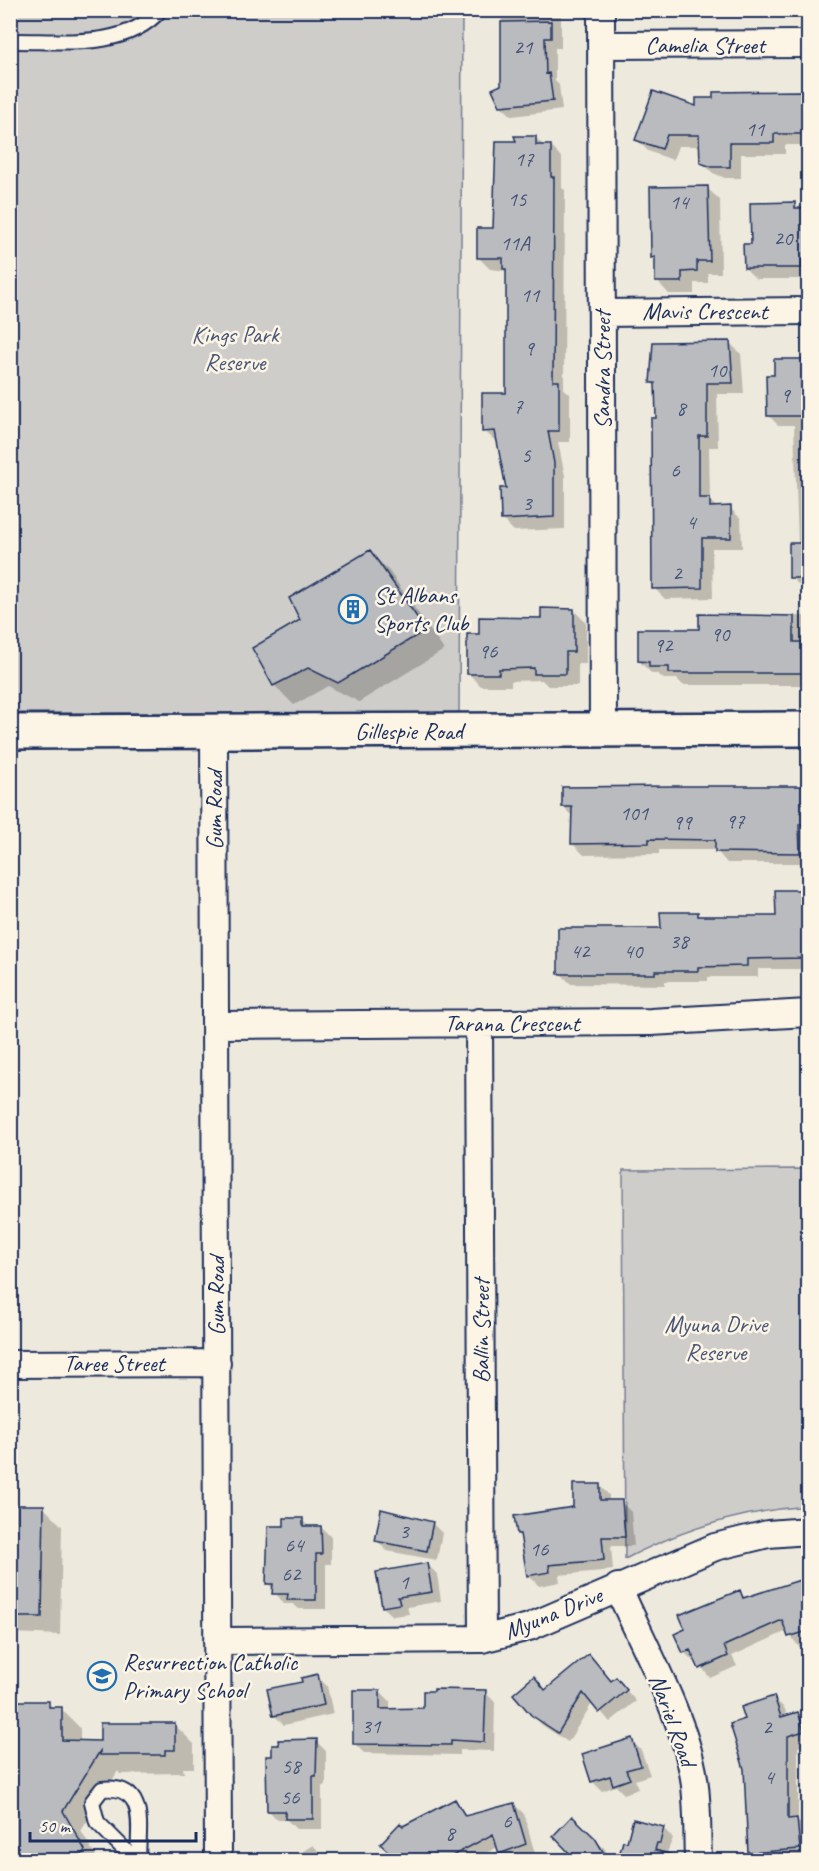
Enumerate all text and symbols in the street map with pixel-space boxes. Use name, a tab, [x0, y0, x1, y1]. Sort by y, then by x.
street label: Camelia Street	[645, 30, 767, 60]
house number: 21	[514, 34, 534, 60]
house number: 11	[746, 116, 766, 142]
house number: 17	[515, 146, 535, 172]
house number: 15	[508, 186, 528, 212]
house number: 14	[670, 189, 691, 215]
house number: 20	[774, 225, 794, 251]
house number: 11A	[500, 230, 531, 256]
house number: 11	[521, 282, 541, 308]
street label: Mavis Crescent	[643, 296, 769, 326]
street label: Sandra Street	[587, 308, 617, 429]
park label: Kings Park Reserve	[192, 319, 281, 377]
house number: 9	[524, 335, 535, 361]
house number: 10	[708, 357, 728, 383]
house number: 9	[780, 382, 791, 408]
house number: 7	[513, 393, 524, 419]
house number: 8	[676, 395, 688, 421]
house number: 5	[521, 442, 532, 468]
house number: 6	[670, 457, 680, 483]
house number: 3	[522, 490, 533, 516]
house number: 4	[686, 509, 698, 535]
house number: 2	[672, 560, 683, 586]
place label: St Albans Sports Club	[374, 580, 470, 638]
building icon: St Albans Sports Club	[337, 593, 369, 625]
house number: 90	[711, 621, 731, 647]
house number: 92	[654, 632, 674, 658]
house number: 96	[479, 638, 498, 664]
street label: Gillespie Road	[355, 716, 467, 746]
street label: Gum Road	[199, 767, 229, 850]
house number: 101	[620, 800, 650, 826]
house number: 97	[726, 808, 746, 834]
house number: 99	[673, 809, 693, 835]
house number: 38	[670, 928, 691, 954]
house number: 42	[571, 938, 591, 964]
house number: 40	[624, 938, 644, 964]
street label: Tarana Crescent	[445, 1008, 582, 1038]
street label: Gum Road	[201, 1253, 231, 1336]
street label: Ballin Street	[466, 1276, 496, 1383]
park label: Myuna Drive Reserve	[665, 1309, 770, 1367]
street label: Taree Street	[63, 1348, 167, 1378]
house number: 3	[399, 1518, 410, 1544]
house number: 64	[285, 1532, 306, 1558]
house number: 16	[530, 1536, 549, 1562]
house number: 62	[282, 1561, 302, 1587]
house number: 1	[399, 1569, 410, 1595]
street label: Myuna Drive	[500, 1579, 608, 1646]
place label: Resurrection Catholic Primary School	[123, 1647, 299, 1705]
school or university icon: Resurrection Catholic Primary School	[86, 1660, 118, 1692]
street label: Nariel Road	[643, 1670, 705, 1774]
house number: 31	[362, 1713, 382, 1739]
house number: 2	[762, 1714, 773, 1740]
house number: 58	[282, 1753, 303, 1779]
house number: 4	[764, 1764, 776, 1790]
house number: 56	[281, 1784, 300, 1810]
scale bar	[30, 1805, 196, 1843]
house number: 6	[502, 1808, 512, 1834]
text: 50 m	[39, 1815, 72, 1837]
house number: 8	[445, 1820, 457, 1846]

